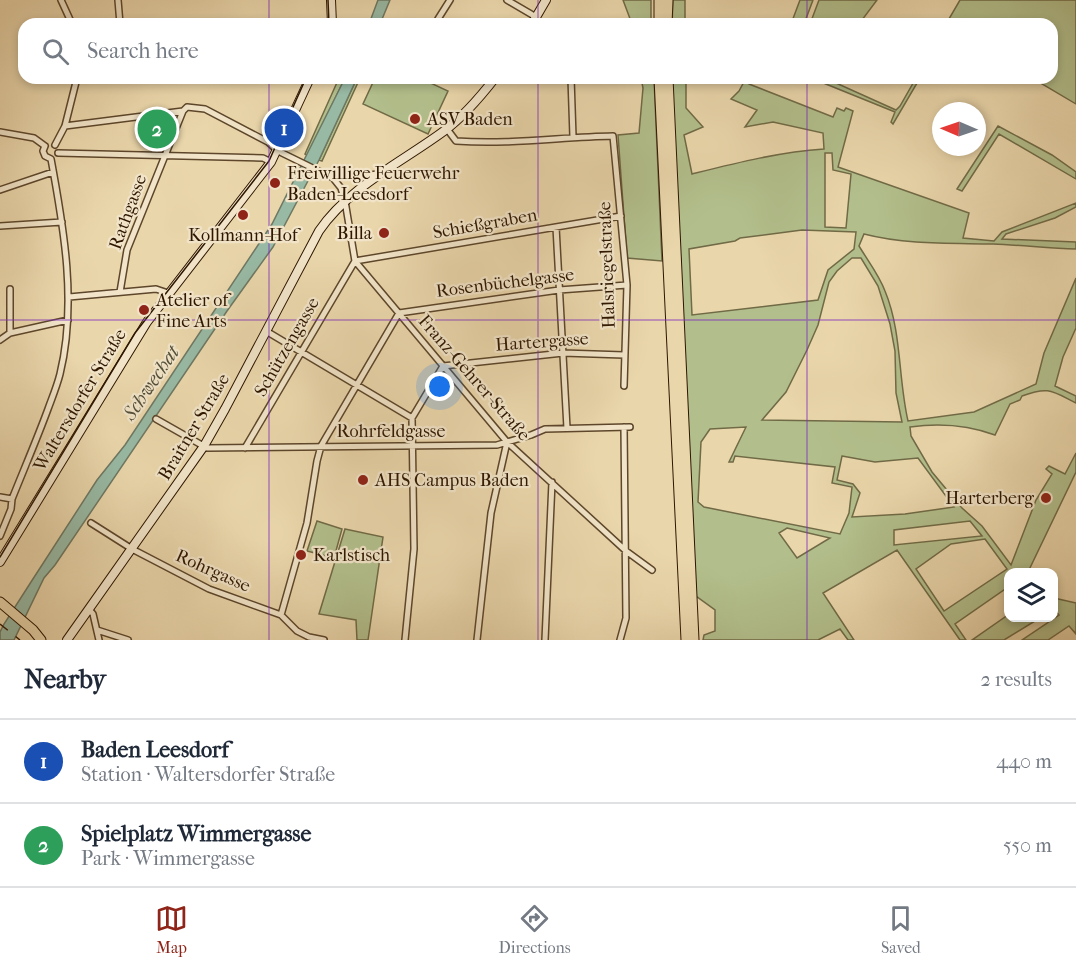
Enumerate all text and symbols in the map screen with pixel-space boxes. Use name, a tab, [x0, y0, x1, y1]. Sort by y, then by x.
search box	[18, 18, 1058, 84]
icon: search	[39, 35, 72, 68]
text: Search here	[87, 38, 199, 64]
north arrow	[932, 102, 986, 156]
pin: 2	[138, 106, 176, 152]
pin: 1	[264, 106, 304, 150]
place label: ASV Baden	[426, 109, 513, 130]
marker: ASV Baden	[408, 112, 422, 126]
place label: Freiwillige Feuerwehr Baden-Leesdorf	[287, 163, 460, 205]
street label: Rathgasse	[105, 172, 151, 252]
marker: Freiwillige Feuerwehr Baden-Leesdorf	[268, 176, 282, 190]
street label: Halsriegelstraße	[594, 201, 620, 329]
street label: Schießgraben	[431, 204, 539, 244]
marker: Kollmann-Hof	[236, 208, 250, 222]
place label: Billa	[337, 223, 373, 244]
place label: Kollmann-Hof	[188, 225, 302, 246]
marker: Billa	[377, 226, 391, 240]
street label: Rosenbüchelgasse	[435, 264, 575, 302]
place label: Atelier of Fine Arts	[155, 290, 232, 332]
street label: Schützengasse	[250, 294, 324, 400]
marker: Atelier of Fine Arts	[137, 303, 151, 317]
street label: Franz-Gehrer-Straße	[414, 311, 534, 445]
street label: Waltersdorfer Straße	[29, 325, 131, 476]
street label: Hartergasse	[495, 328, 589, 356]
water label: Schwechat	[117, 340, 185, 425]
street label: Braitner Straße	[154, 370, 234, 484]
your location	[425, 372, 454, 401]
street label: Rohrfeldgasse	[337, 421, 446, 442]
place label: AHS Campus Baden	[374, 470, 530, 491]
marker: AHS Campus Baden	[356, 473, 370, 487]
place label: Harterberg	[945, 488, 1034, 509]
marker: Harterberg	[1039, 491, 1053, 505]
street label: Rohrgasse	[172, 545, 254, 597]
place label: Karlstisch	[313, 545, 390, 566]
marker: Karlstisch	[294, 548, 308, 562]
map controls	[1004, 568, 1058, 622]
button: layers	[1004, 568, 1058, 622]
text: Nearby	[24, 664, 106, 695]
text: 2 results	[981, 668, 1052, 691]
text: Baden Leesdorf	[81, 737, 229, 763]
text: 1	[40, 750, 47, 773]
text: 440 m	[996, 750, 1052, 773]
text: Station · Waltersdorfer Straße	[81, 763, 335, 786]
text: Spielplatz Wimmergasse	[81, 821, 311, 847]
text: 2	[38, 834, 49, 857]
text: 550 m	[1003, 834, 1052, 857]
text: Park · Wimmergasse	[81, 847, 255, 870]
tab: Map	[155, 902, 188, 957]
tab: Directions	[499, 902, 571, 957]
tab: Saved	[881, 902, 921, 957]

